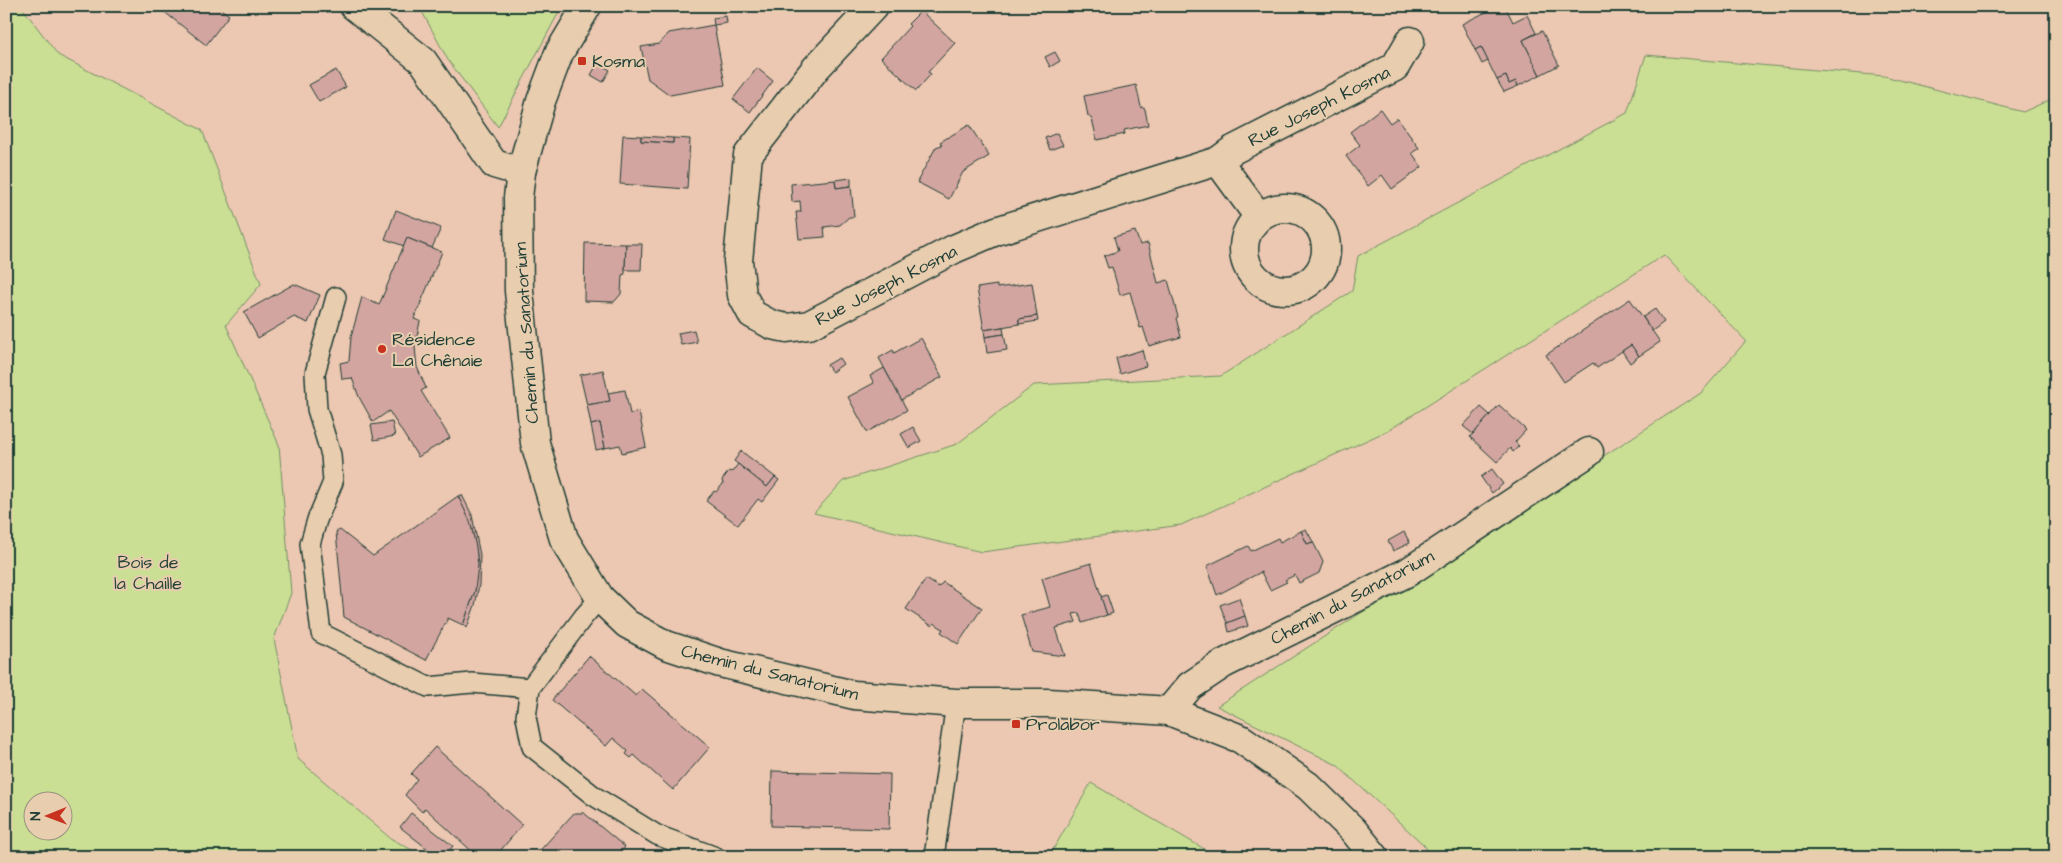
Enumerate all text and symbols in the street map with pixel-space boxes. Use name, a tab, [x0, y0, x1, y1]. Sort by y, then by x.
place label: Kosma	[592, 49, 645, 74]
marker: Kosma	[576, 55, 588, 67]
street label: Rue Joseph Kosma	[1244, 60, 1395, 153]
street label: Rue Joseph Kosma	[811, 239, 962, 332]
street label: Chemin du Sanatorium	[508, 241, 545, 425]
place label: Résidence La Chênaie	[392, 327, 483, 373]
marker: Résidence La Chênaie	[376, 343, 388, 355]
street label: Chemin du Sanatorium	[1266, 544, 1438, 651]
park label: Bois de la Chaille	[114, 550, 182, 596]
street label: Chemin du Sanatorium	[679, 638, 861, 707]
place label: Prolabor	[1026, 712, 1100, 737]
marker: Prolabor	[1010, 718, 1022, 730]
north arrow	[22, 790, 72, 840]
text: N	[26, 811, 46, 821]

